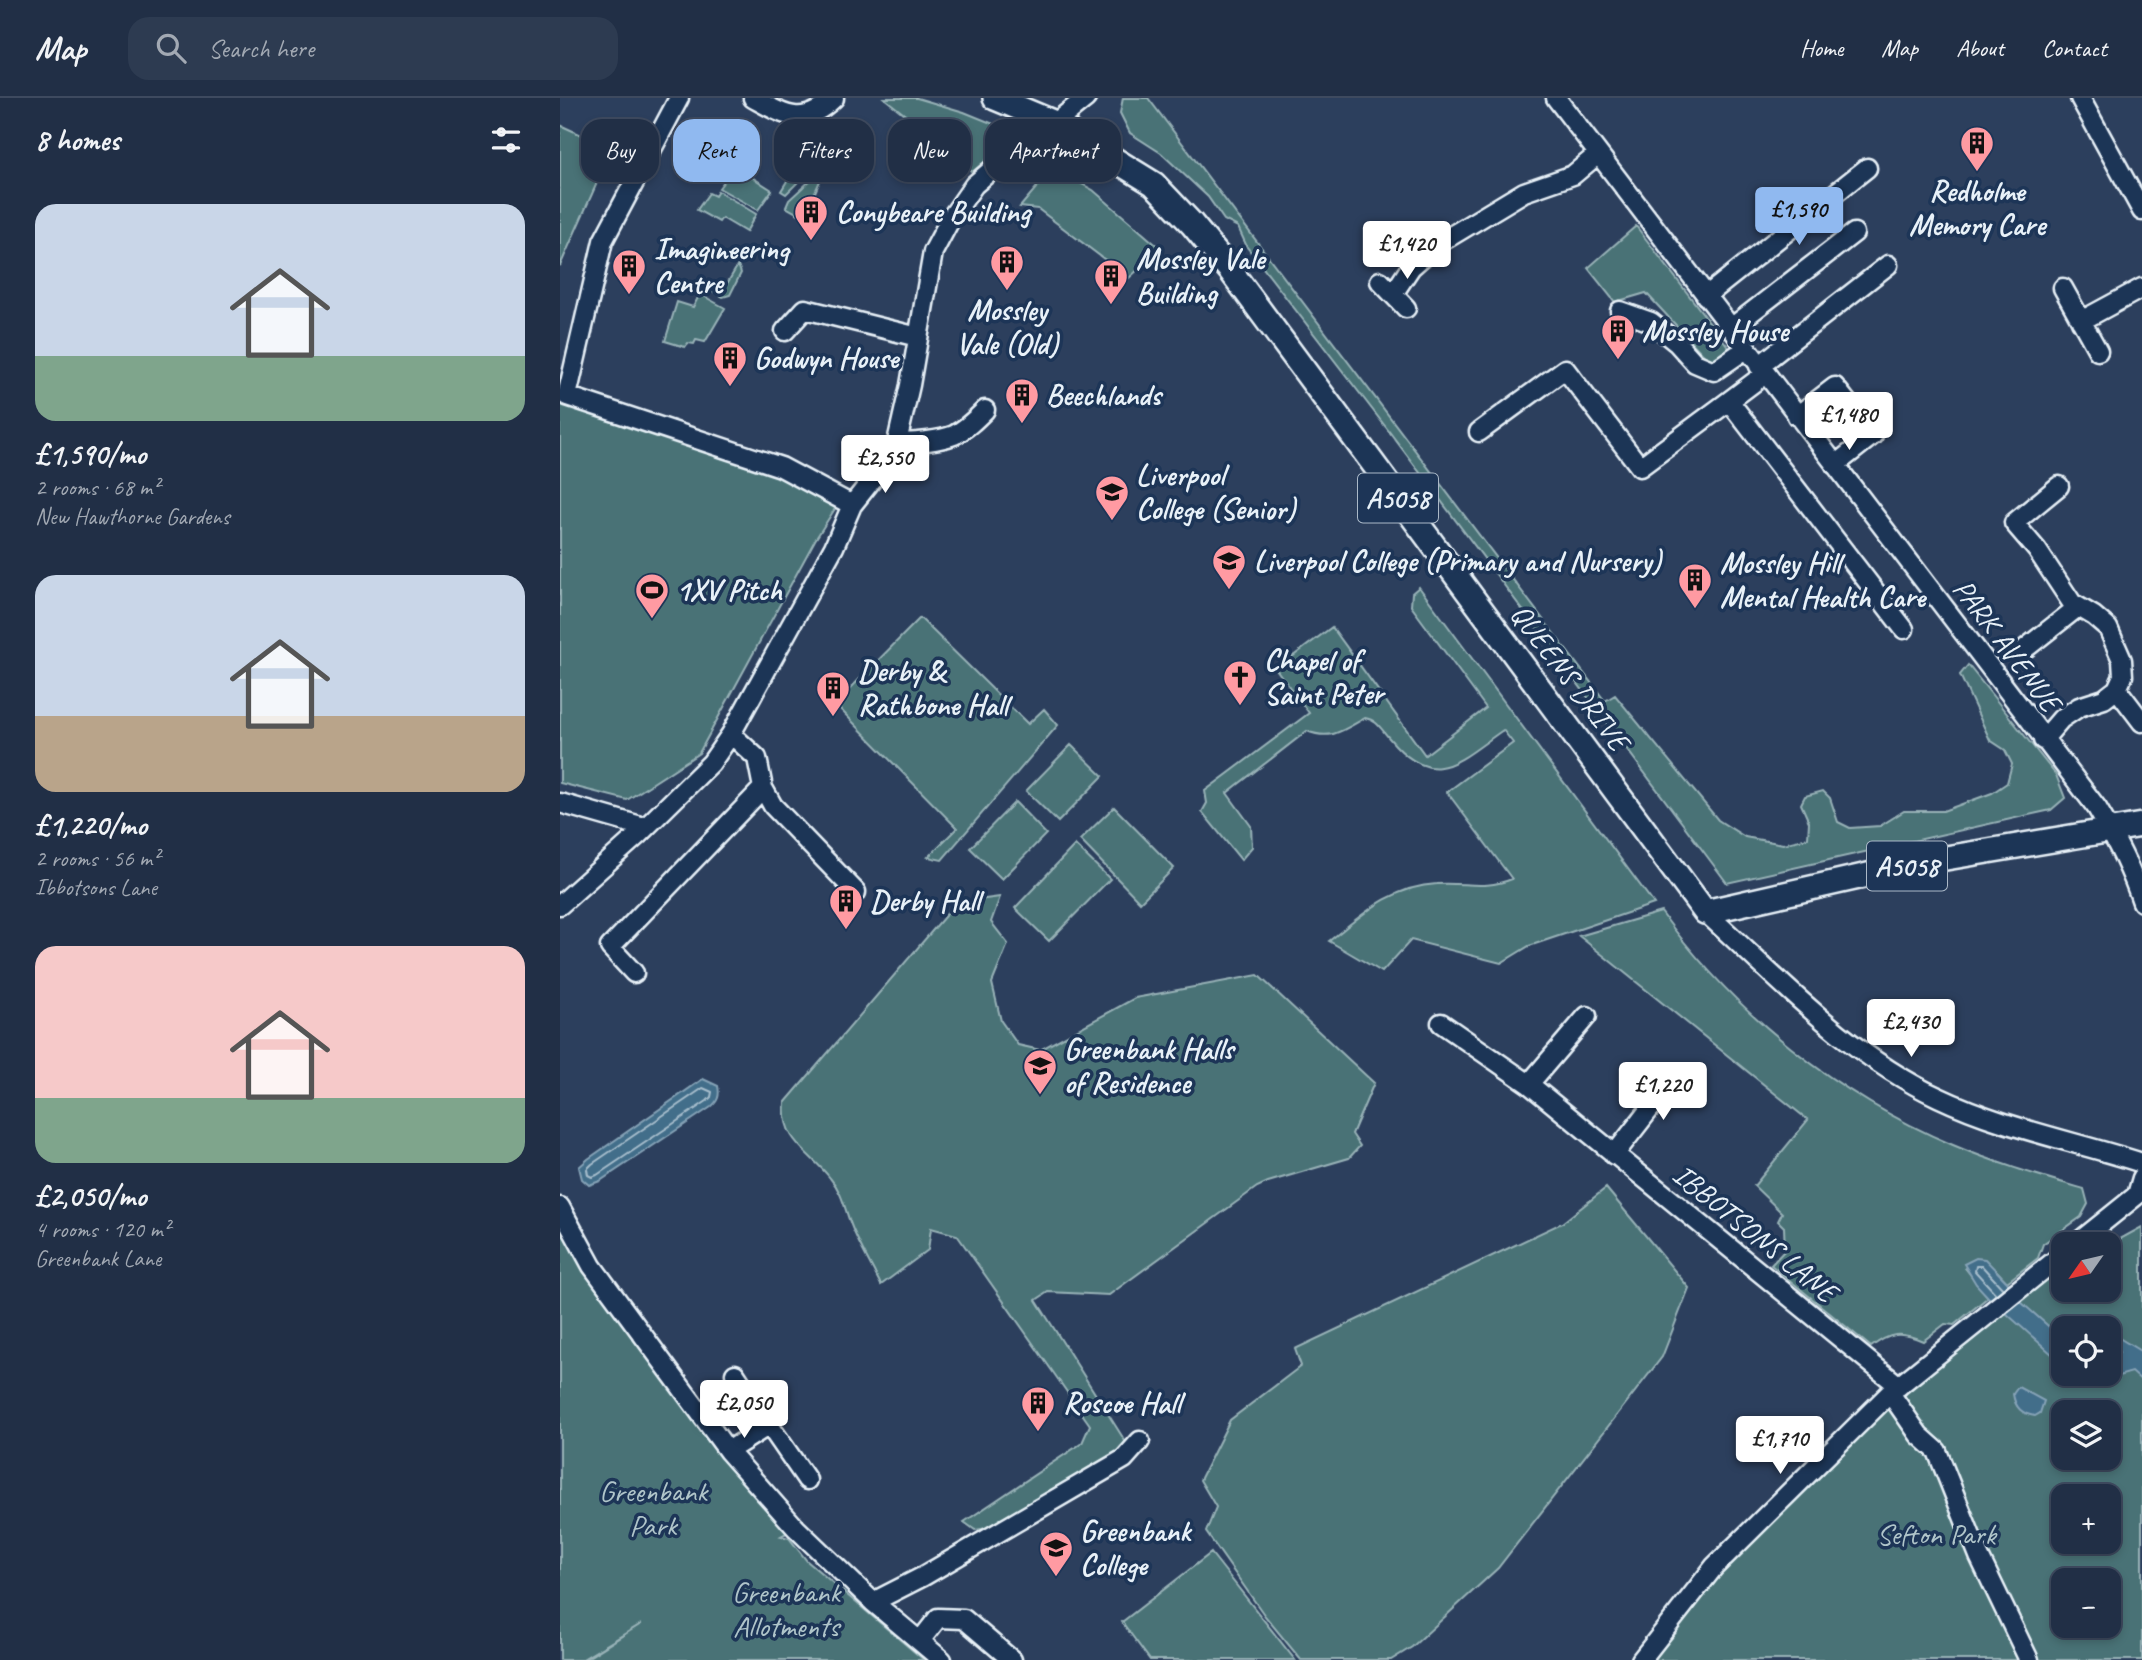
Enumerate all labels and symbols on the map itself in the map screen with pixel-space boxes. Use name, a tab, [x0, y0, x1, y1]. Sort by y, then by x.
building icon: Redholme Memory Care	[1958, 124, 1996, 173]
place label: Redholme Memory Care	[1909, 172, 2048, 244]
pin: £1,590	[1742, 188, 1856, 247]
building icon: Conybeare Building	[792, 193, 830, 242]
place label: Conybeare Building	[836, 193, 1033, 232]
pin: £1,420	[1350, 222, 1464, 281]
place label: Imagineering Centre	[654, 230, 791, 302]
place label: Mossley Vale Building	[1136, 240, 1267, 312]
building icon: Mossley Vale (Old)	[988, 243, 1026, 292]
building icon: Imagineering Centre	[610, 247, 648, 296]
building icon: Mossley Vale Building	[1092, 257, 1130, 306]
place label: Mossley Vale (Old)	[956, 291, 1060, 363]
building icon: Mossley House	[1599, 312, 1637, 361]
place label: Mossley House	[1642, 312, 1790, 350]
building icon: Godwyn House	[711, 339, 749, 388]
place label: Godwyn House	[754, 339, 900, 377]
building icon: Beechlands	[1003, 376, 1041, 425]
place label: Beechlands	[1046, 376, 1164, 414]
pin: £1,480	[1792, 392, 1906, 452]
pin: £2,550	[828, 436, 942, 495]
place label: Liverpool College (Senior)	[1136, 456, 1298, 528]
school or university icon: Liverpool College (Senior)	[1093, 473, 1131, 522]
road number: A5058	[1358, 474, 1438, 522]
school or university icon: Liverpool College (Primary and Nursery)	[1210, 542, 1248, 591]
place label: Liverpool College (Primary and Nursery)	[1254, 542, 1663, 580]
place label: Mossley Hill Mental Health Care	[1720, 544, 1927, 616]
building icon: Mossley Hill Mental Health Care	[1676, 561, 1714, 610]
sports icon: 1XV Pitch	[633, 571, 671, 620]
place label: 1XV Pitch	[676, 571, 783, 609]
street label: PARK AVENUE	[1945, 571, 2071, 722]
street label: QUEENS DRIVE	[1502, 596, 1640, 761]
place label: Chapel of Saint Peter	[1264, 641, 1386, 713]
place label: Derby & Rathbone Hall	[858, 652, 1013, 724]
church icon: Chapel of Saint Peter	[1221, 658, 1259, 707]
building icon: Derby & Rathbone Hall	[814, 669, 852, 718]
road number: A5058	[1867, 842, 1947, 890]
building icon: Derby Hall	[827, 882, 865, 931]
place label: Derby Hall	[870, 882, 985, 920]
pin: £2,430	[1854, 1000, 1968, 1059]
place label: Greenbank Halls of Residence	[1064, 1030, 1237, 1102]
school or university icon: Greenbank Halls of Residence	[1021, 1047, 1059, 1096]
pin: £1,220	[1606, 1062, 1720, 1122]
street label: IBBOTSONS LANE	[1665, 1155, 1847, 1313]
north arrow	[2051, 1232, 2121, 1302]
pin: £2,050	[687, 1380, 801, 1440]
building icon: Roscoe Hall	[1019, 1384, 1057, 1433]
place label: Roscoe Hall	[1063, 1384, 1186, 1422]
pin: £1,710	[1723, 1416, 1837, 1476]
park label: Greenbank Park	[599, 1472, 709, 1544]
place label: Greenbank College	[1080, 1512, 1193, 1584]
park label: Sefton Park	[1876, 1515, 1998, 1553]
school or university icon: Greenbank College	[1037, 1529, 1075, 1578]
park label: Greenbank Allotments	[732, 1573, 842, 1645]

